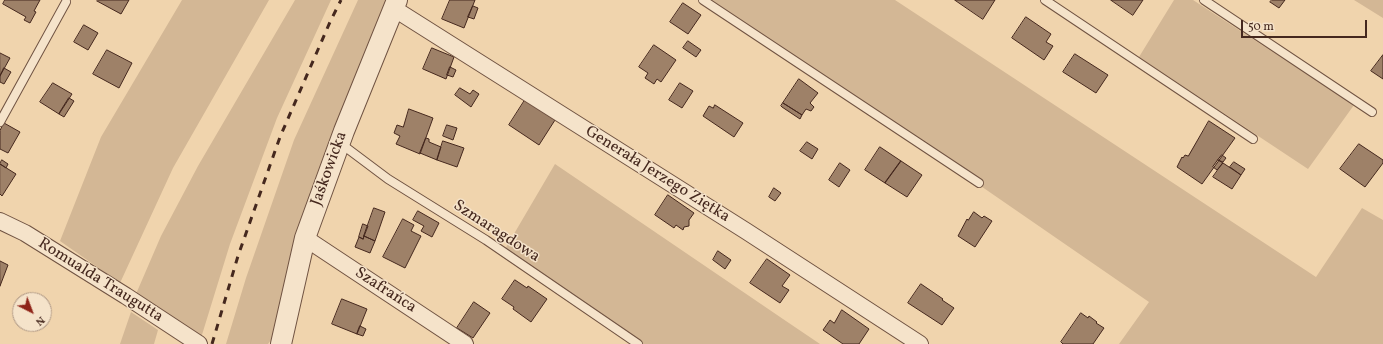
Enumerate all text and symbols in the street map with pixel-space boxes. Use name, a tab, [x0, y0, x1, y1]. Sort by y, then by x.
scale bar	[1243, 12, 1369, 38]
text: 50 m	[1248, 19, 1274, 35]
street label: Generała Jerzego Ziętka	[581, 123, 733, 227]
street label: Jaśkowicka	[308, 129, 352, 209]
street label: Szmaragdowa	[449, 197, 543, 267]
street label: Romualda Traugutta	[34, 235, 166, 327]
street label: Szafrańca	[351, 264, 419, 318]
north arrow	[12, 292, 52, 332]
text: N	[32, 312, 48, 329]

